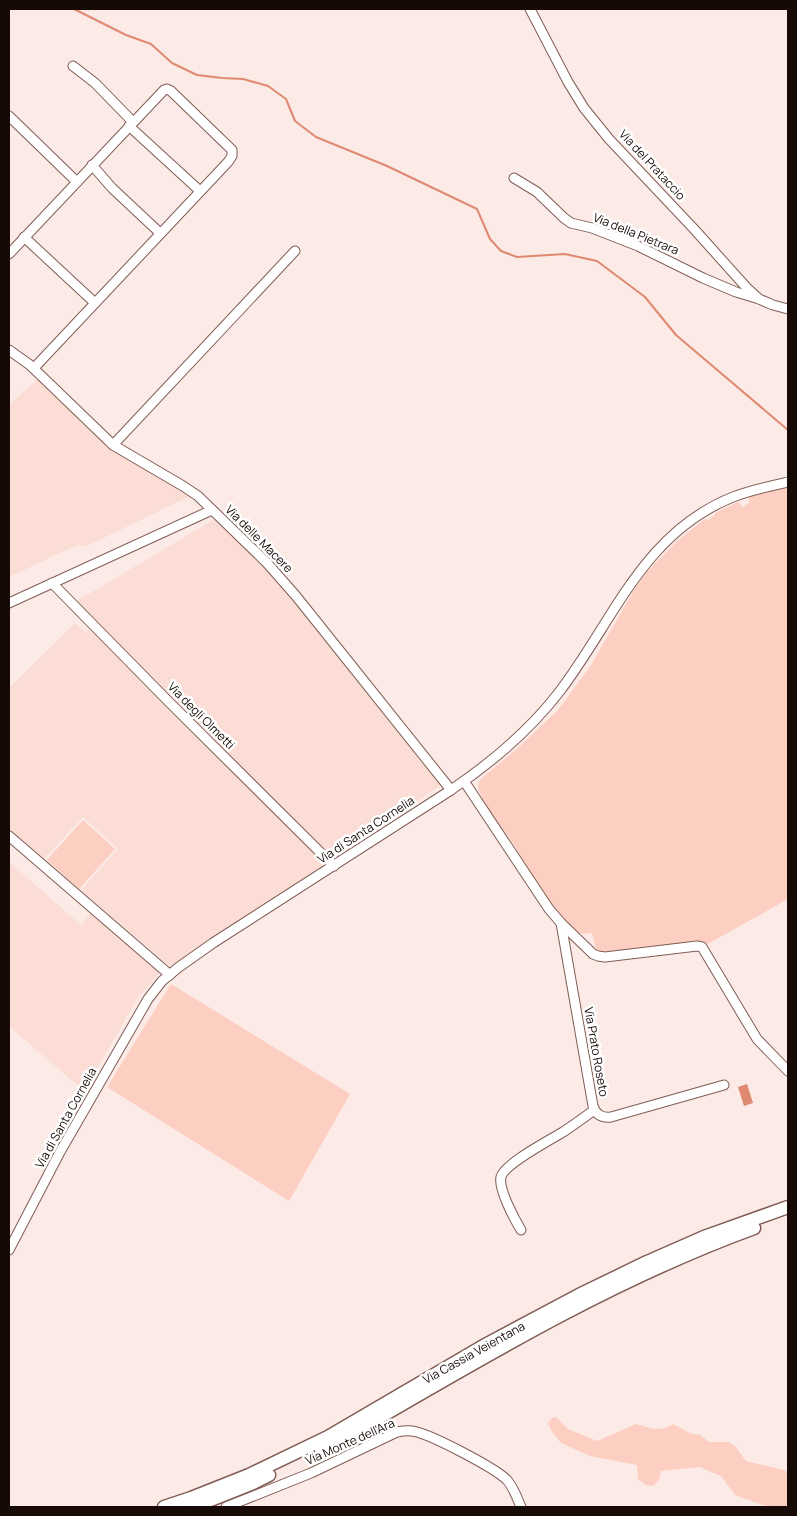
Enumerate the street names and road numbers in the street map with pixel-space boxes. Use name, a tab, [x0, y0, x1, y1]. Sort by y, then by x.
street label: Via del Prataccio	[615, 126, 689, 204]
street label: Via della Pietrara	[591, 209, 682, 258]
street label: Via delle Macere	[222, 501, 297, 576]
street label: Via degli Olmetti	[164, 678, 239, 753]
street label: Via di Santa Cornelia	[314, 792, 418, 867]
street label: Via Prato Roseto	[580, 1006, 613, 1098]
street label: Via di Santa Cornelia	[31, 1064, 100, 1171]
street label: Via Cassia Veientana	[420, 1317, 528, 1388]
street label: Via Monte dell'Ara	[302, 1414, 397, 1469]

